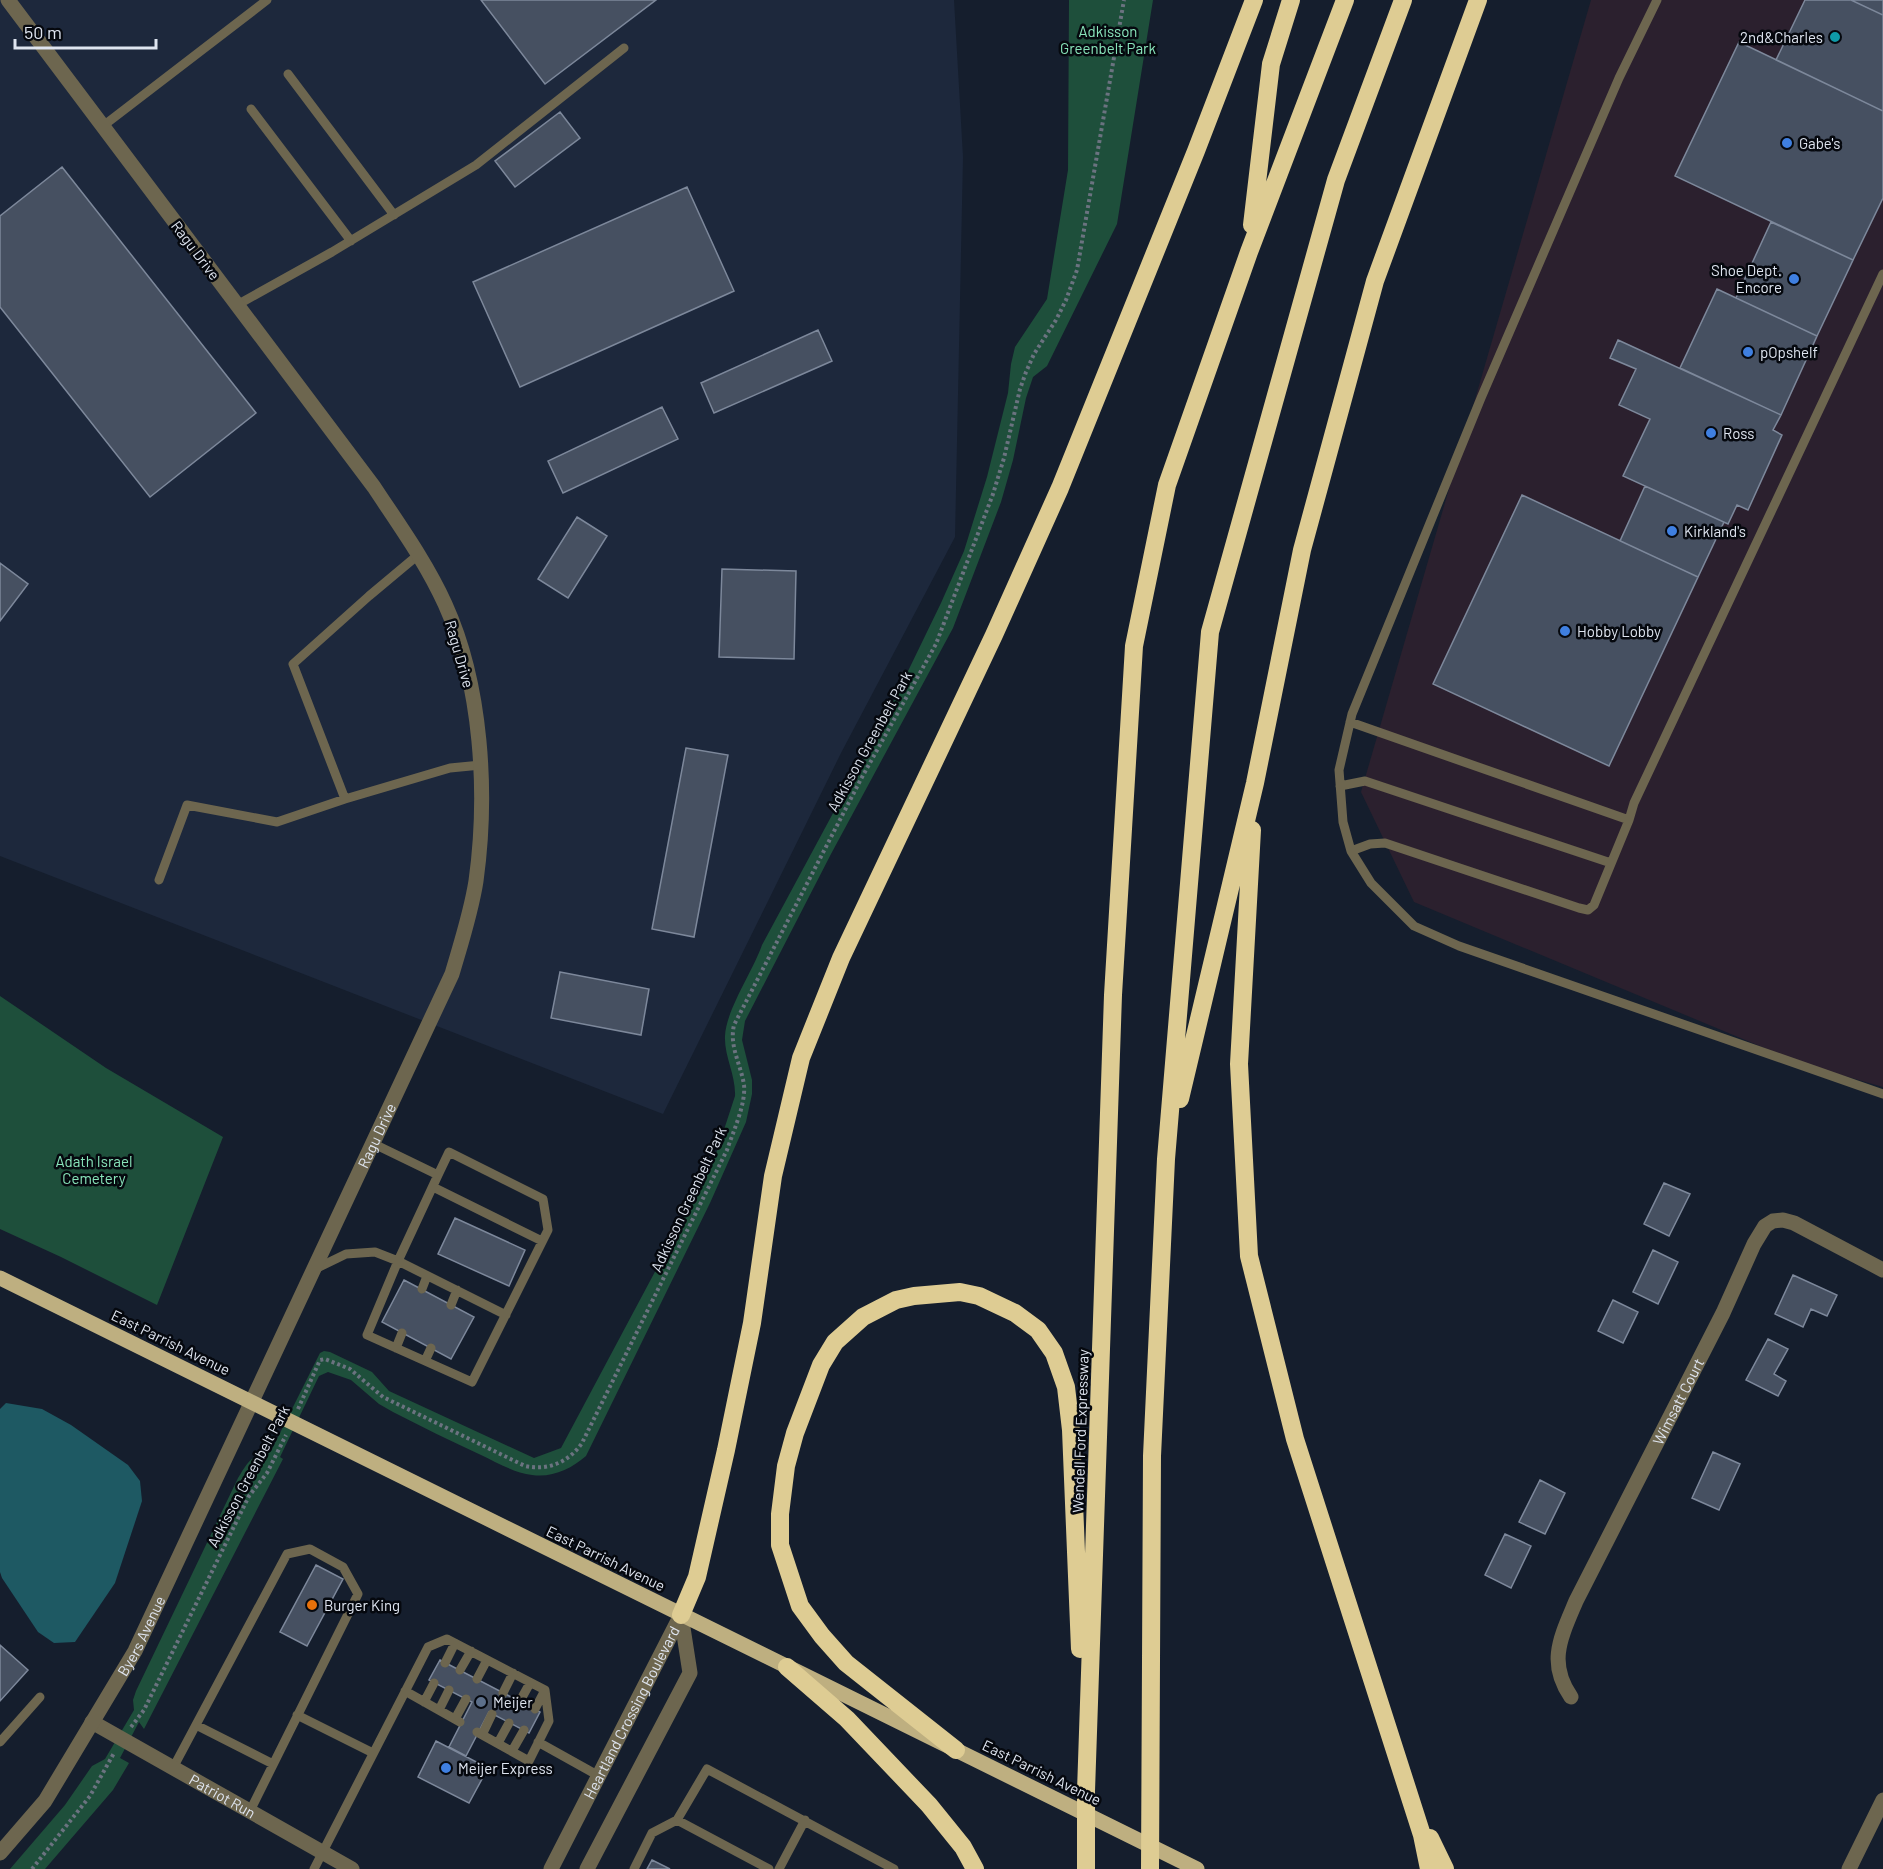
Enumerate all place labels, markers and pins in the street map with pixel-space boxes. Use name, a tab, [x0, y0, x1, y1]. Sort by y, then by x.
place label: 2nd&Charles	[1740, 28, 1823, 46]
marker: 2nd&Charles	[1828, 30, 1842, 44]
place label: Gabe's	[1799, 134, 1840, 152]
marker: Gabe's	[1780, 136, 1794, 150]
place label: Shoe Dept. Encore	[1711, 261, 1782, 296]
marker: Shoe Dept. Encore	[1787, 272, 1801, 286]
place label: pOpshelf	[1760, 343, 1818, 361]
marker: pOpshelf	[1741, 345, 1755, 359]
place label: Ross	[1723, 424, 1755, 442]
marker: Ross	[1704, 426, 1718, 440]
place label: Kirkland's	[1684, 522, 1746, 540]
marker: Kirkland's	[1665, 524, 1679, 538]
place label: Hobby Lobby	[1577, 622, 1661, 640]
marker: Hobby Lobby	[1558, 624, 1572, 638]
place label: Burger King	[324, 1596, 400, 1614]
marker: Burger King	[305, 1598, 319, 1612]
place label: Meijer	[493, 1693, 533, 1711]
marker: Meijer	[474, 1695, 488, 1709]
place label: Meijer Express	[458, 1759, 553, 1777]
marker: Meijer Express	[439, 1761, 453, 1775]

